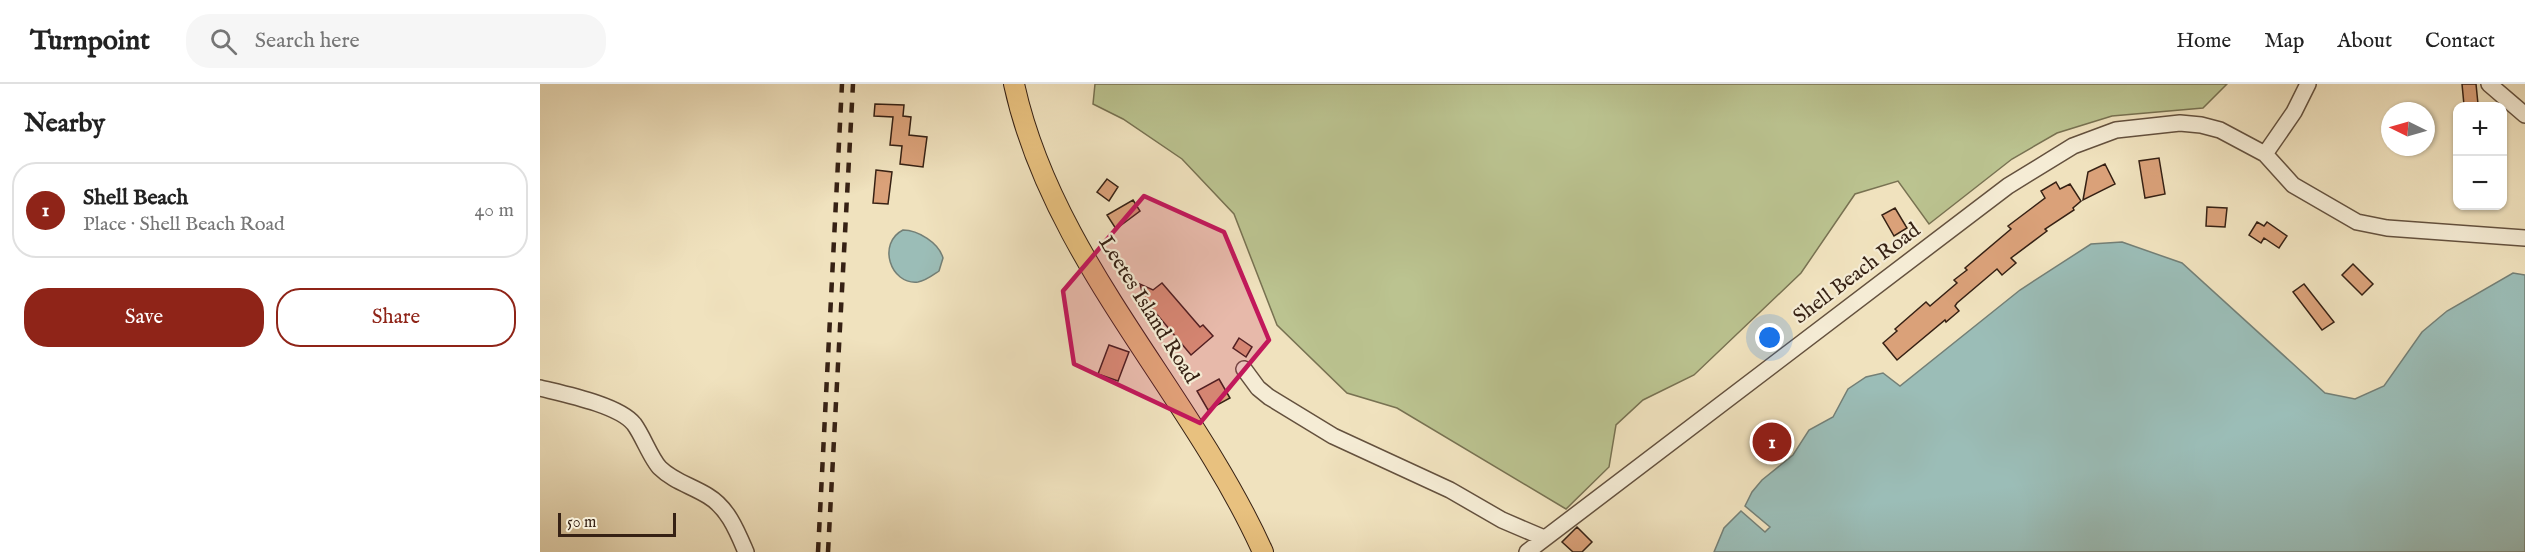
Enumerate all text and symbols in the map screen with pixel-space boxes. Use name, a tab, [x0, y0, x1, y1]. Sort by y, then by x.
search box	[186, 14, 606, 68]
text: Turnpoint	[30, 24, 150, 59]
icon: search	[207, 25, 240, 58]
text: Search here	[255, 27, 360, 55]
text: Home	[2176, 28, 2231, 55]
text: Map	[2264, 28, 2304, 55]
text: About	[2337, 28, 2392, 55]
text: Contact	[2425, 28, 2495, 55]
north arrow	[2381, 102, 2435, 156]
map controls	[2453, 102, 2507, 210]
button: +	[2453, 102, 2507, 156]
text: Nearby	[24, 107, 105, 140]
button: −	[2453, 156, 2507, 210]
text: Shell Beach	[83, 184, 188, 212]
text: 1	[42, 198, 49, 223]
text: 40 m	[475, 198, 514, 223]
text: Place · Shell Beach Road	[83, 212, 285, 237]
street label: Shell Beach Road	[1788, 217, 1927, 331]
street label: Leetes Island Road	[1092, 231, 1205, 389]
button: Save	[24, 288, 264, 347]
button: Share	[276, 288, 516, 347]
your location	[1755, 323, 1784, 352]
pin: 1	[1752, 420, 1792, 464]
scale bar	[558, 510, 676, 538]
text: 50 m	[567, 513, 596, 533]

